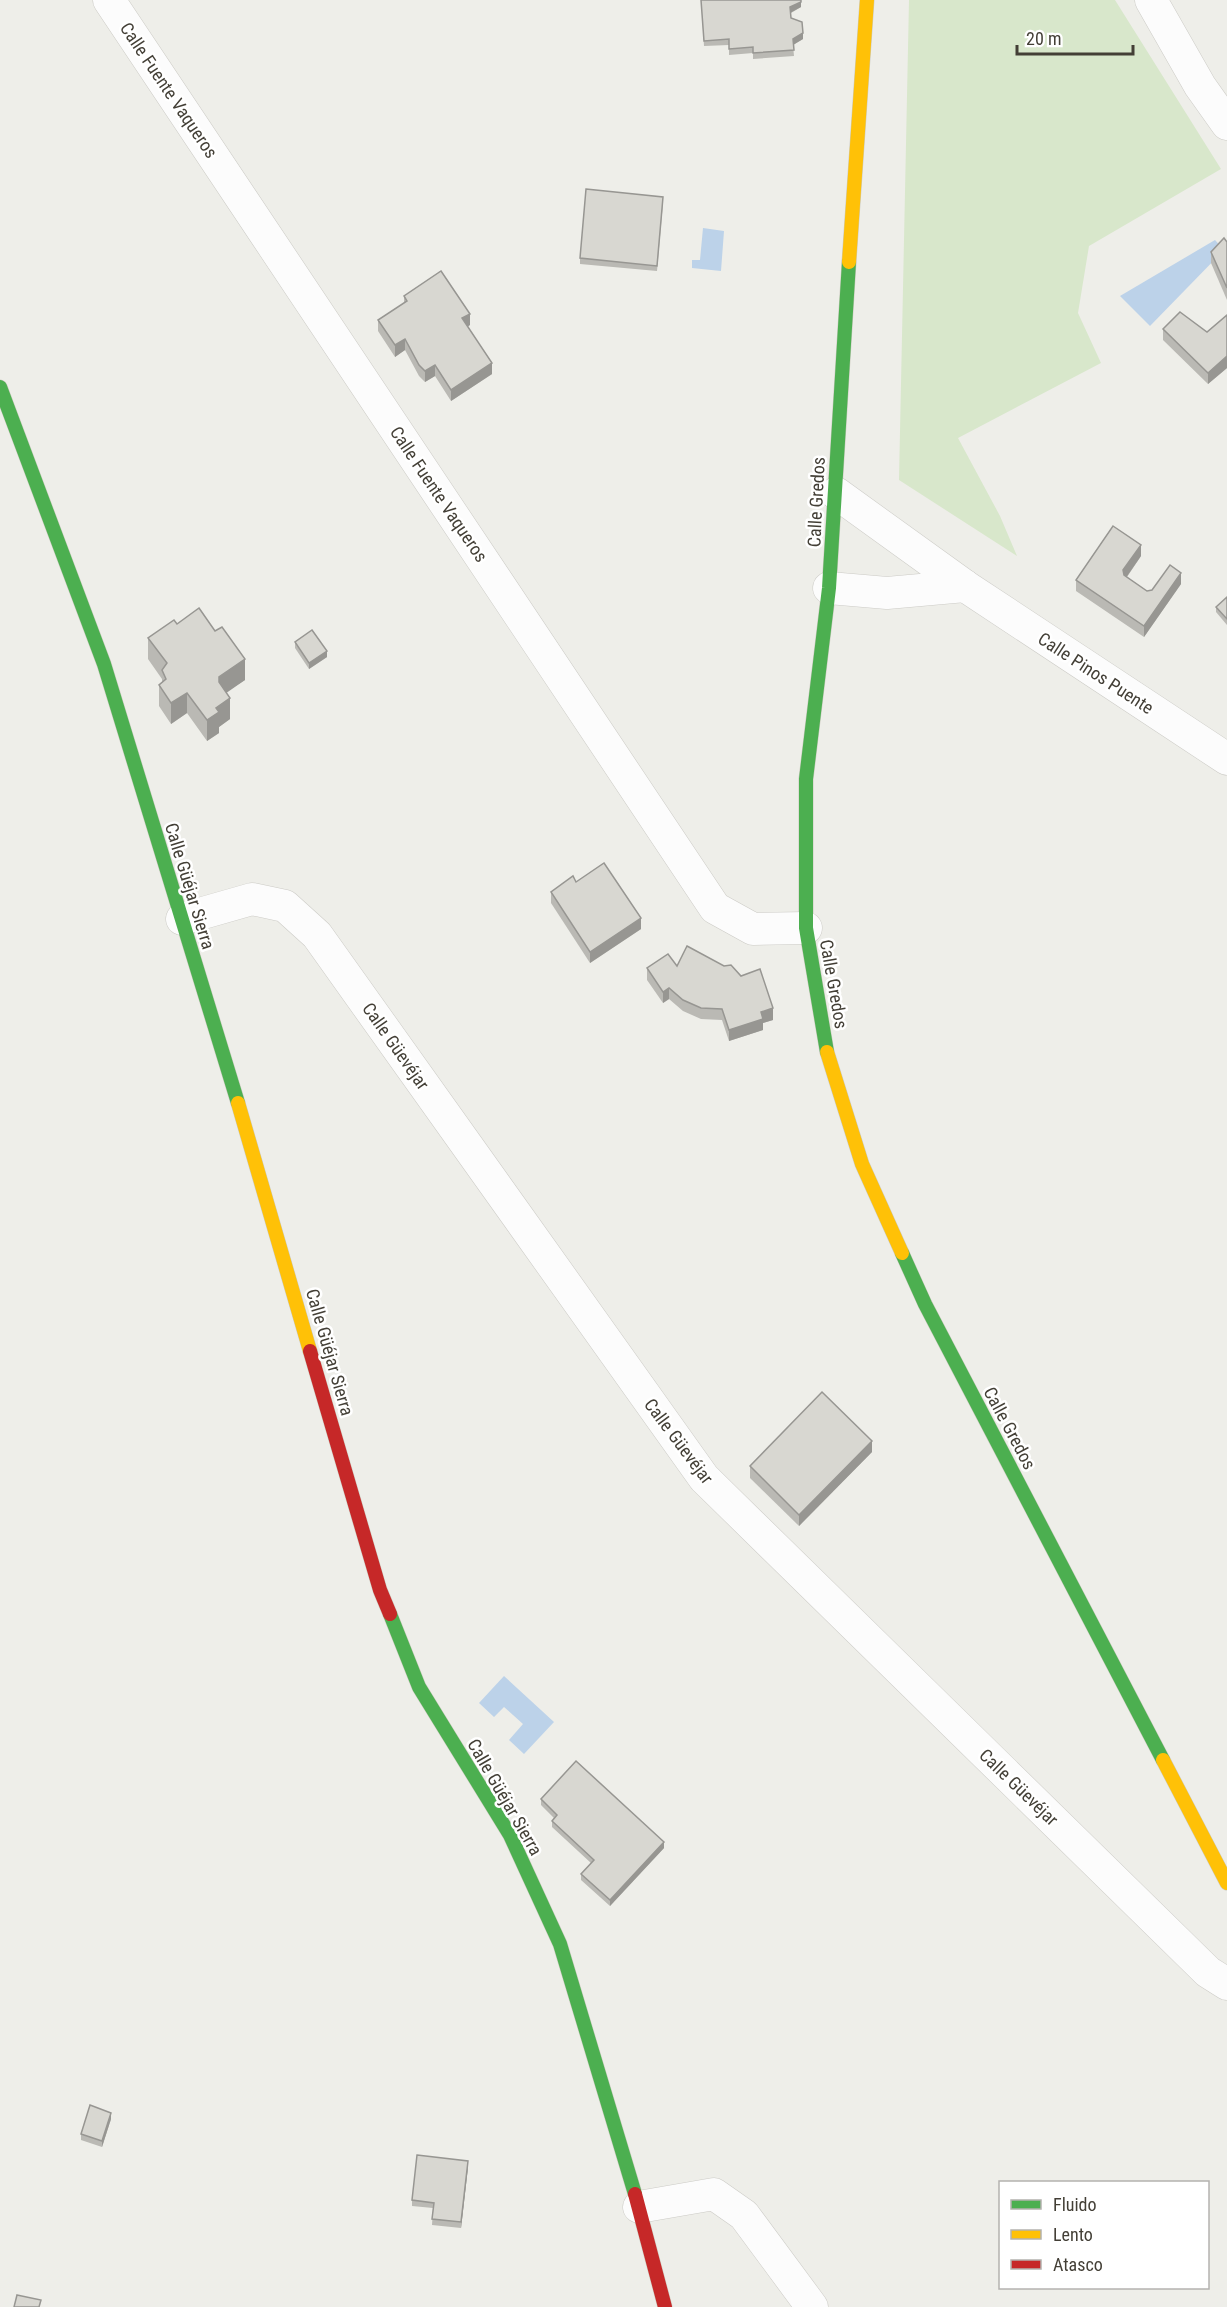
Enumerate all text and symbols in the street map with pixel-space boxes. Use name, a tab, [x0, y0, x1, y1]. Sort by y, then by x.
street label: Calle Fuente Vaqueros	[116, 18, 222, 162]
scale bar	[1017, 18, 1132, 56]
text: 20 m	[1026, 28, 1061, 49]
street label: Calle Fuente Vaqueros	[386, 422, 492, 566]
street label: Calle Gredos	[803, 456, 829, 548]
street label: Calle Pinos Puente	[1034, 628, 1158, 718]
street label: Calle Güéjar Sierra	[161, 820, 219, 952]
street label: Calle Gredos	[816, 938, 852, 1030]
street label: Calle Güevéjar	[358, 998, 434, 1094]
street label: Calle Güéjar Sierra	[302, 1286, 358, 1418]
street label: Calle Gredos	[980, 1383, 1040, 1473]
street label: Calle Güevéjar	[640, 1394, 718, 1488]
street label: Calle Güéjar Sierra	[463, 1735, 547, 1859]
street label: Calle Güevéjar	[975, 1744, 1063, 1830]
legend	[999, 2181, 1209, 2289]
text: Fluido	[1053, 2194, 1097, 2215]
text: Lento	[1053, 2224, 1093, 2245]
text: Atasco	[1053, 2254, 1103, 2275]

